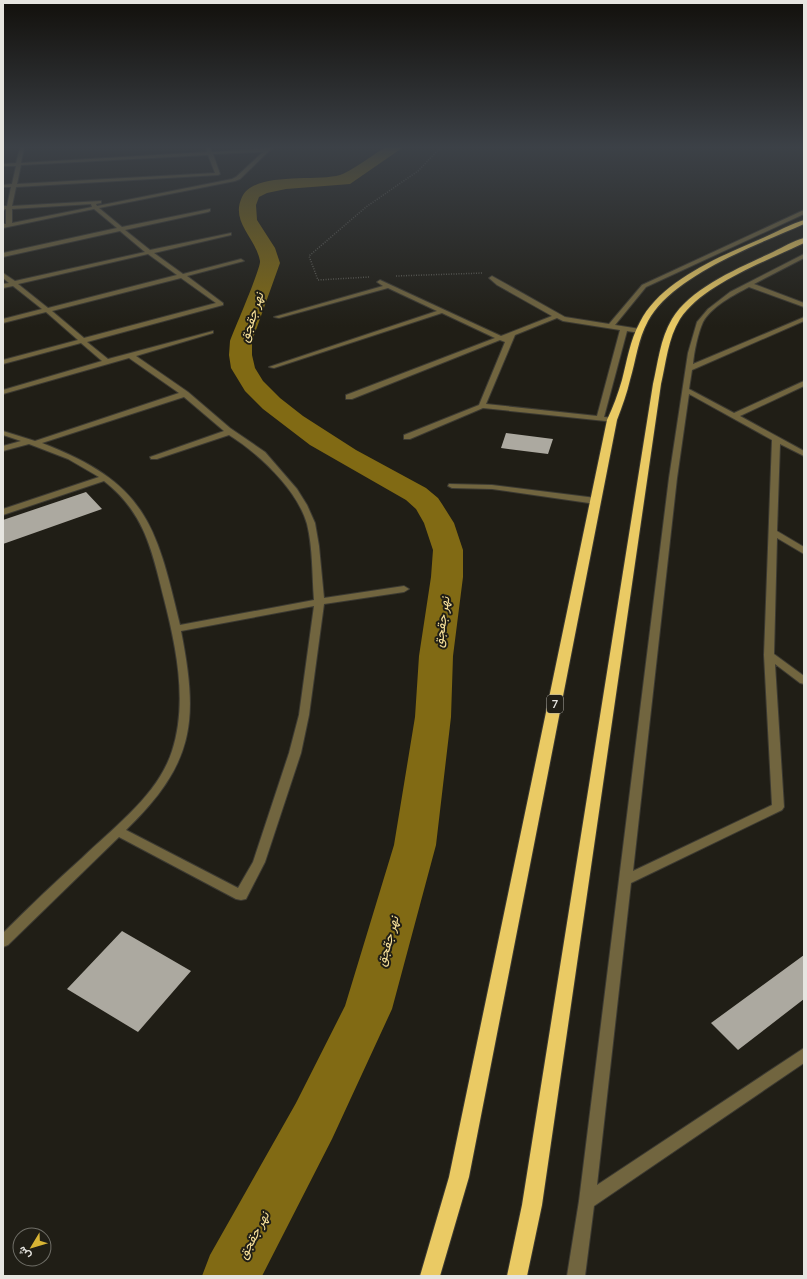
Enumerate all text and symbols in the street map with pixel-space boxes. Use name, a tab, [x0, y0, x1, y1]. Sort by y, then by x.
water label: نهر جقجق	[235, 289, 268, 344]
water label: نهر جقجق	[430, 594, 454, 649]
road number: 7	[547, 695, 563, 713]
water label: نهر جقجق	[372, 913, 403, 968]
water label: نهر جقجق	[234, 1207, 274, 1262]
north arrow	[12, 1227, 52, 1267]
text: ش	[15, 1244, 34, 1263]

